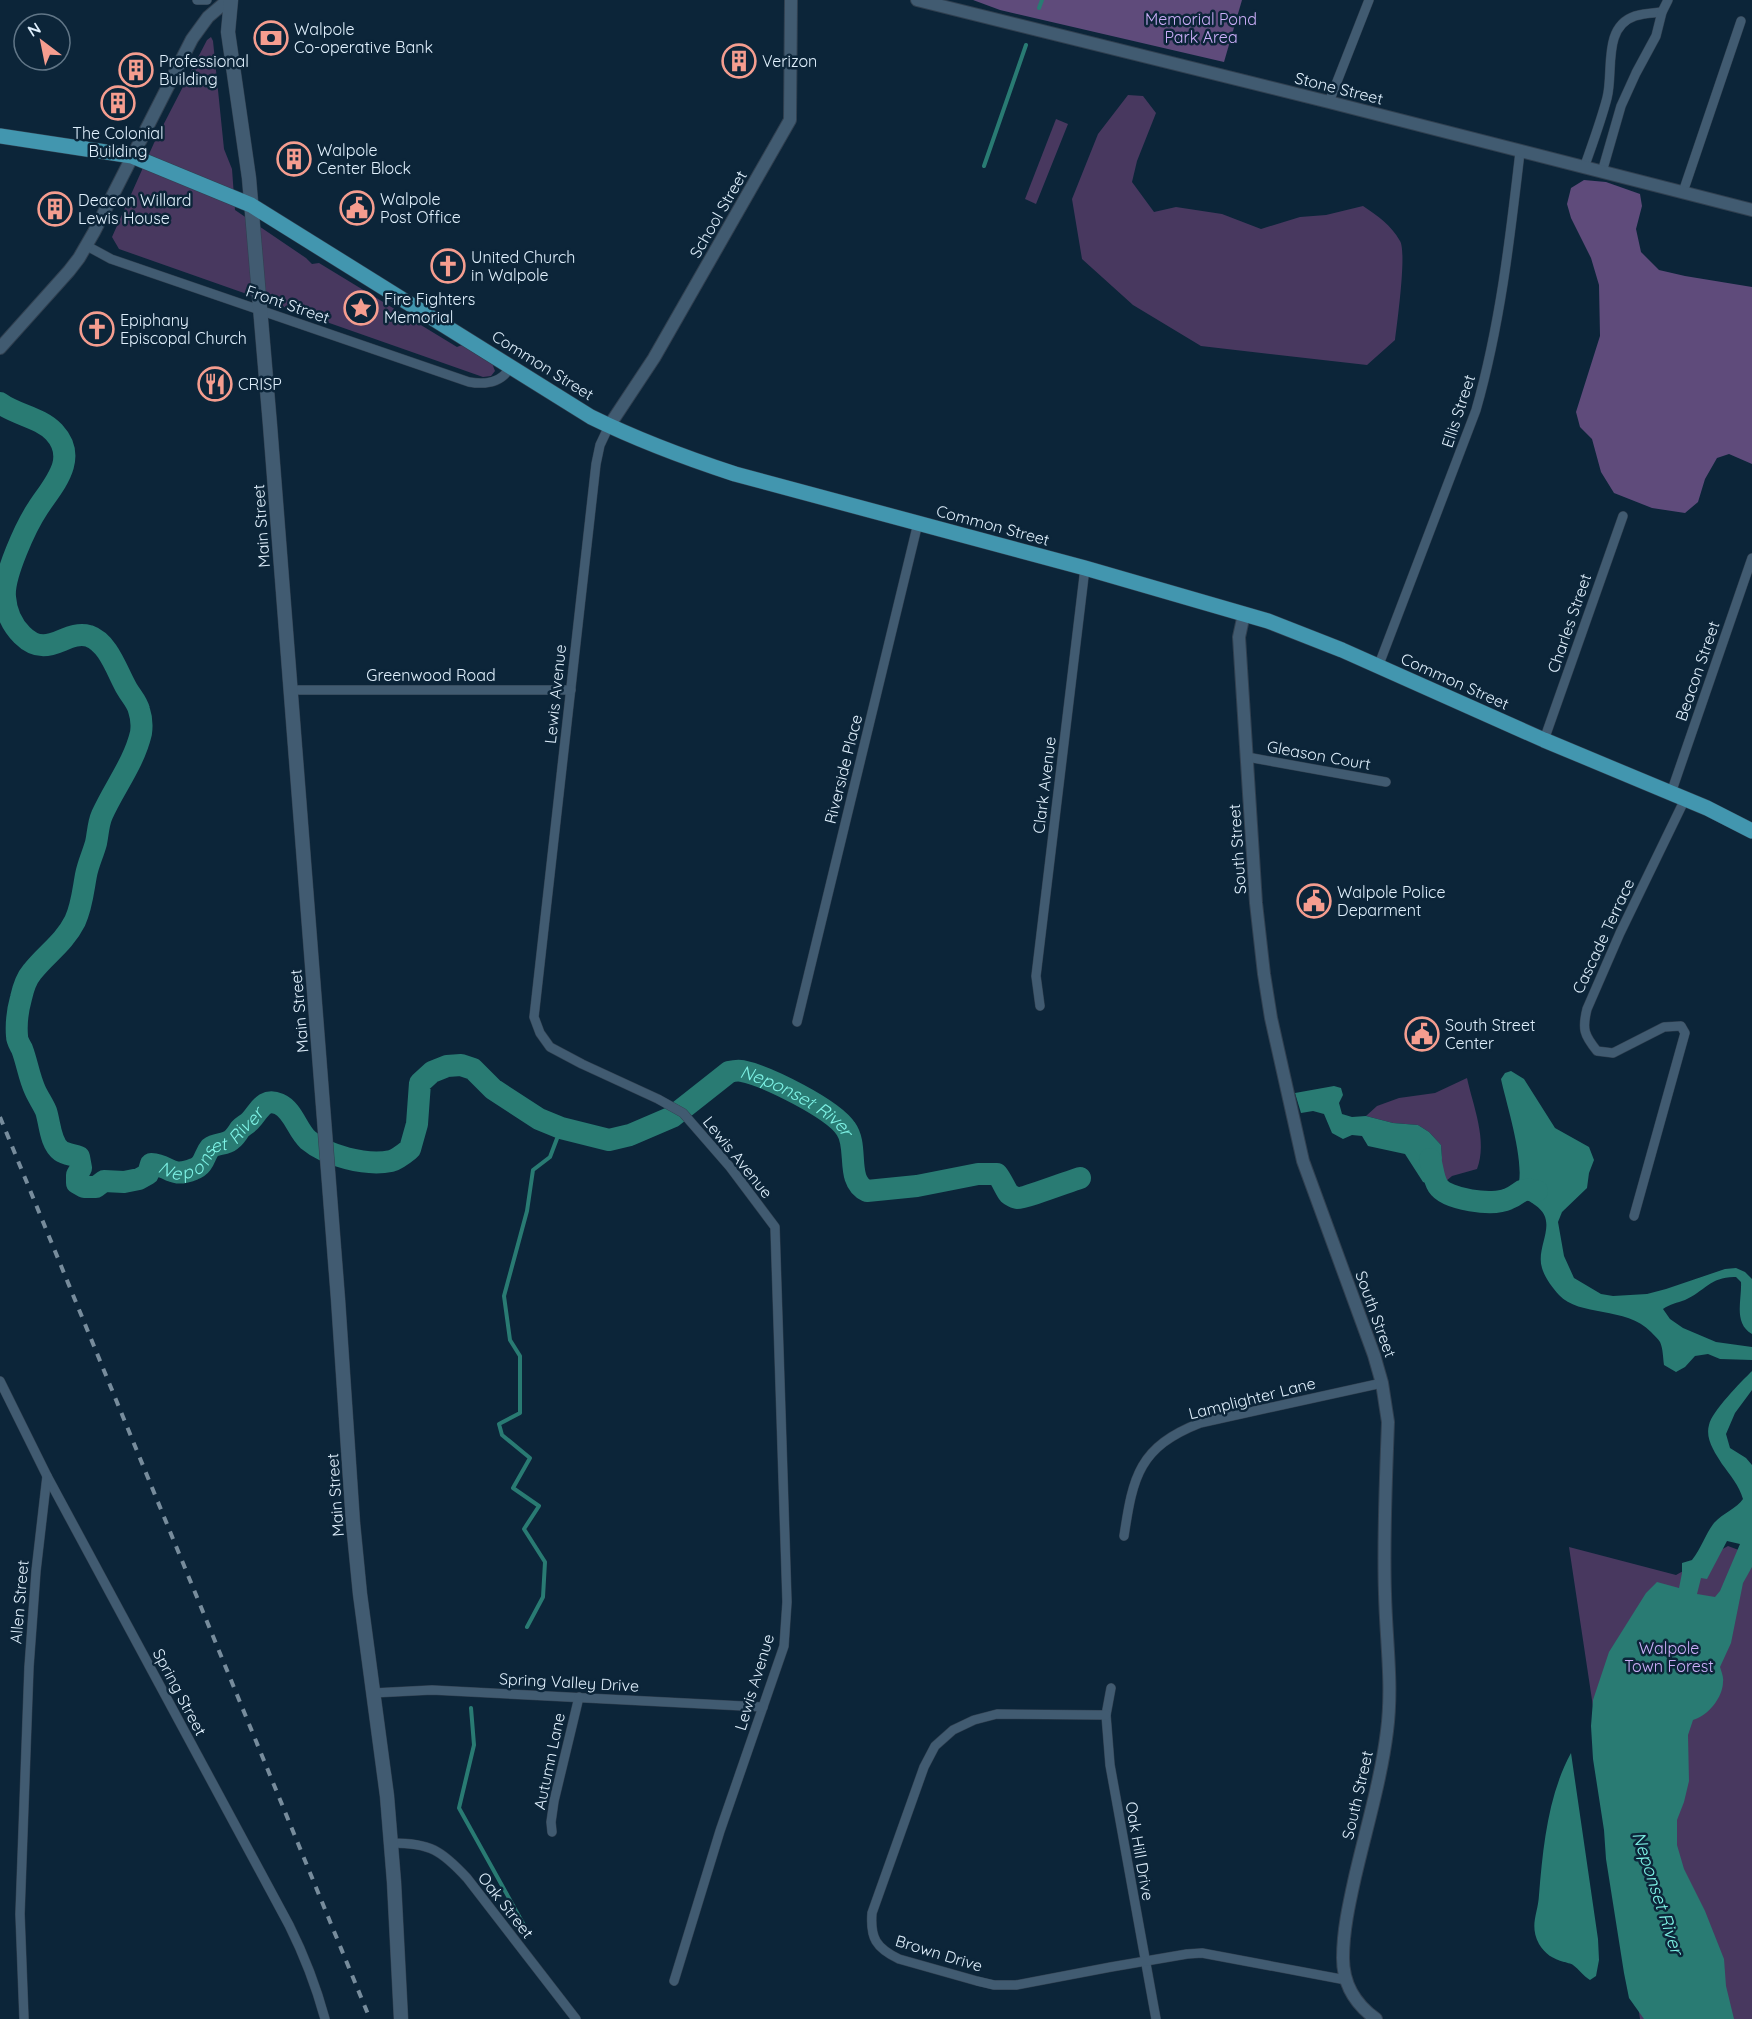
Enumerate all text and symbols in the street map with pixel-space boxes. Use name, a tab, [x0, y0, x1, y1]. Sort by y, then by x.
park label: Memorial Pond Park Area	[1145, 9, 1257, 47]
north arrow	[12, 12, 72, 72]
text: N	[24, 18, 44, 41]
place label: Walpole Co-operative Bank	[294, 19, 433, 57]
bank icon: Walpole Co-operative Bank	[253, 20, 289, 56]
building icon: Verizon	[721, 43, 757, 79]
place label: Professional Building	[159, 51, 249, 89]
place label: Verizon	[762, 51, 817, 71]
building icon: Professional Building	[118, 52, 154, 88]
street label: Stone Street	[1293, 67, 1385, 109]
building icon: The Colonial Building	[100, 85, 136, 121]
place label: The Colonial Building	[72, 123, 164, 161]
place label: Walpole Center Block	[317, 140, 411, 178]
building icon: Walpole Center Block	[276, 141, 312, 177]
street label: School Street	[685, 167, 751, 261]
place label: Walpole Post Office	[380, 189, 461, 227]
place label: Deacon Willard Lewis House	[78, 190, 191, 228]
public building icon: Walpole Post Office	[339, 190, 375, 226]
building icon: Deacon Willard Lewis House	[37, 191, 73, 227]
place label: United Church in Walpole	[471, 247, 575, 285]
church icon: United Church in Walpole	[430, 248, 466, 284]
street label: Front Street	[244, 280, 332, 328]
place label: Fire Fighters Memorial	[384, 289, 475, 327]
place icon: Fire Fighters Memorial	[343, 290, 379, 326]
place label: Epiphany Episcopal Church	[120, 310, 247, 348]
church icon: Epiphany Episcopal Church	[79, 311, 115, 347]
street label: Common Street	[488, 326, 598, 404]
restaurant icon: CRISP	[197, 366, 233, 402]
street label: Ellis Street	[1437, 372, 1479, 450]
place label: CRISP	[238, 374, 282, 394]
street label: Main Street	[248, 484, 274, 568]
street label: Common Street	[934, 500, 1052, 550]
street label: Charles Street	[1543, 571, 1595, 675]
street label: Beacon Street	[1671, 618, 1723, 724]
street label: Lewis Avenue	[540, 643, 570, 745]
street label: Common Street	[1398, 648, 1512, 714]
street label: Greenwood Road	[366, 665, 496, 685]
street label: Riverside Place	[820, 712, 866, 826]
street label: Clark Avenue	[1028, 735, 1060, 835]
street label: Gleason Court	[1266, 736, 1372, 774]
street label: South Street	[1224, 803, 1250, 895]
street label: Cascade Terrace	[1568, 875, 1638, 997]
place label: Walpole Police Deparment	[1337, 882, 1445, 920]
public building icon: Walpole Police Deparment	[1296, 883, 1332, 919]
street label: Main Street	[285, 968, 313, 1054]
place label: South Street Center	[1445, 1015, 1535, 1053]
public building icon: South Street Center	[1404, 1016, 1440, 1052]
water label: Neponset River	[738, 1059, 860, 1142]
water label: Neponset River	[155, 1101, 270, 1185]
street label: Lewis Avenue	[699, 1112, 777, 1202]
street label: South Street	[1351, 1268, 1401, 1360]
street label: Lamplighter Lane	[1186, 1373, 1318, 1423]
street label: Main Street	[322, 1453, 348, 1537]
street label: Allen Street	[5, 1559, 33, 1645]
street label: Lewis Avenue	[730, 1631, 778, 1733]
park label: Walpole Town Forest	[1624, 1638, 1714, 1676]
street label: Spring Street	[149, 1645, 211, 1739]
street label: Spring Valley Drive	[499, 1668, 639, 1696]
street label: Autumn Lane	[529, 1711, 569, 1811]
street label: South Street	[1337, 1749, 1377, 1841]
street label: Oak Hill Drive	[1121, 1800, 1159, 1902]
water label: Neponset River	[1627, 1829, 1689, 1959]
street label: Oak Street	[474, 1868, 538, 1942]
street label: Brown Drive	[893, 1930, 985, 1976]

